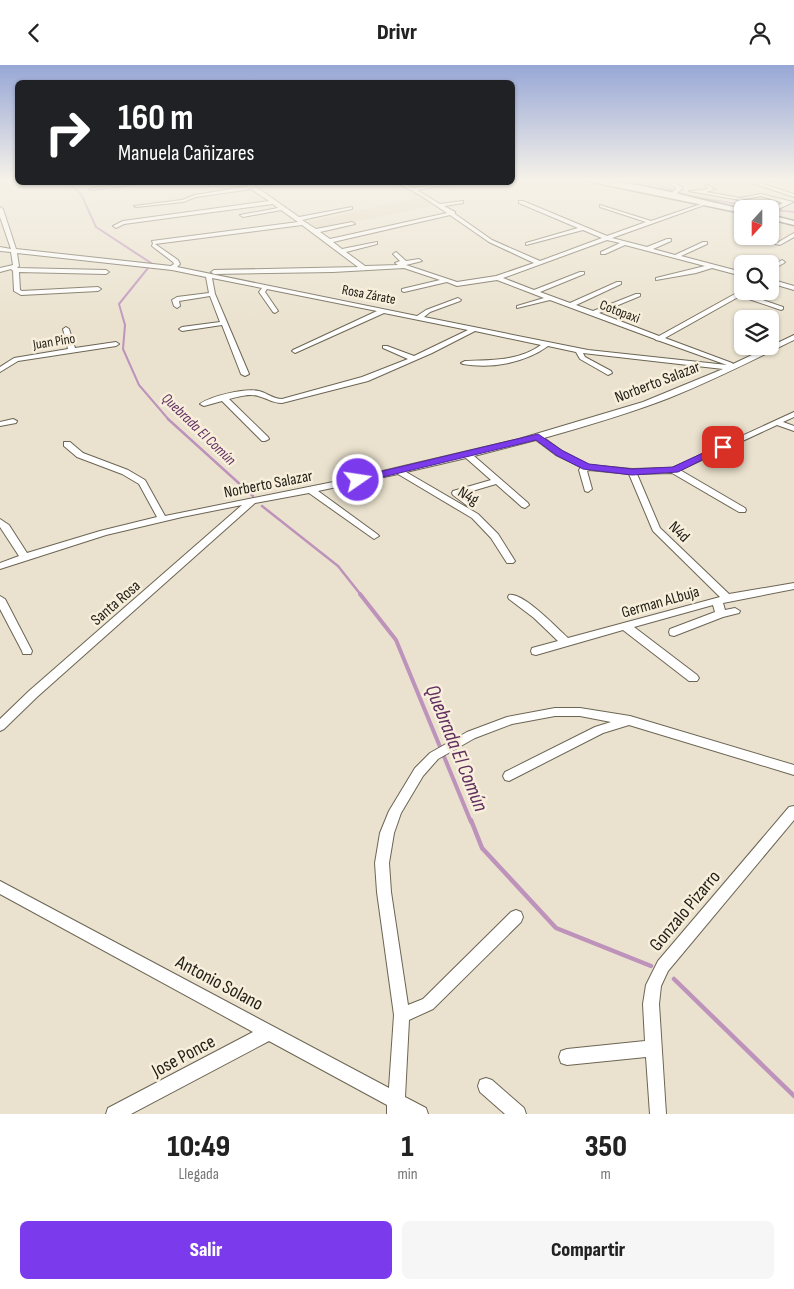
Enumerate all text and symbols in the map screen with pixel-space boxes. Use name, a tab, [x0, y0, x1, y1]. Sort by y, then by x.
icon: back	[20, 19, 48, 47]
text: Drivr	[377, 19, 417, 46]
icon: person	[746, 19, 774, 47]
text: 160 m	[118, 97, 194, 140]
icon: right	[35, 100, 100, 165]
text: Manuela Cañizares	[118, 140, 254, 167]
north arrow	[734, 200, 779, 245]
map controls	[734, 200, 779, 355]
button: search	[734, 255, 779, 300]
street label: Rosa Zárate	[340, 281, 397, 308]
street label: Cotopaxi	[597, 296, 642, 327]
button: layers	[734, 310, 779, 355]
street label: Juan Pino	[31, 330, 77, 353]
street label: Norberto Salazar	[612, 357, 703, 407]
water label: Quebrada El Común	[158, 389, 240, 470]
pin	[702, 426, 744, 468]
icon: arrive	[709, 433, 737, 461]
position arrow	[331, 453, 383, 505]
street label: Norberto Salazar	[222, 466, 315, 502]
street label: N4g	[454, 483, 482, 510]
street label: N4d	[665, 518, 693, 546]
street label: Santa Rosa	[87, 577, 145, 630]
street label: German ALbuja	[619, 582, 701, 623]
water label: Quebrada El Común	[420, 681, 493, 815]
street label: Gonzalo Pizarro	[645, 866, 726, 956]
street label: Antonio Solano	[171, 950, 267, 1016]
street label: Jose Ponce	[147, 1030, 219, 1083]
text: 10:49	[167, 1129, 230, 1165]
text: 1	[401, 1129, 414, 1165]
text: 350	[585, 1129, 627, 1165]
text: Llegada	[178, 1165, 219, 1184]
text: min	[397, 1165, 418, 1184]
text: m	[601, 1165, 611, 1184]
button: Salir	[20, 1221, 392, 1279]
button: Compartir	[402, 1221, 774, 1279]

